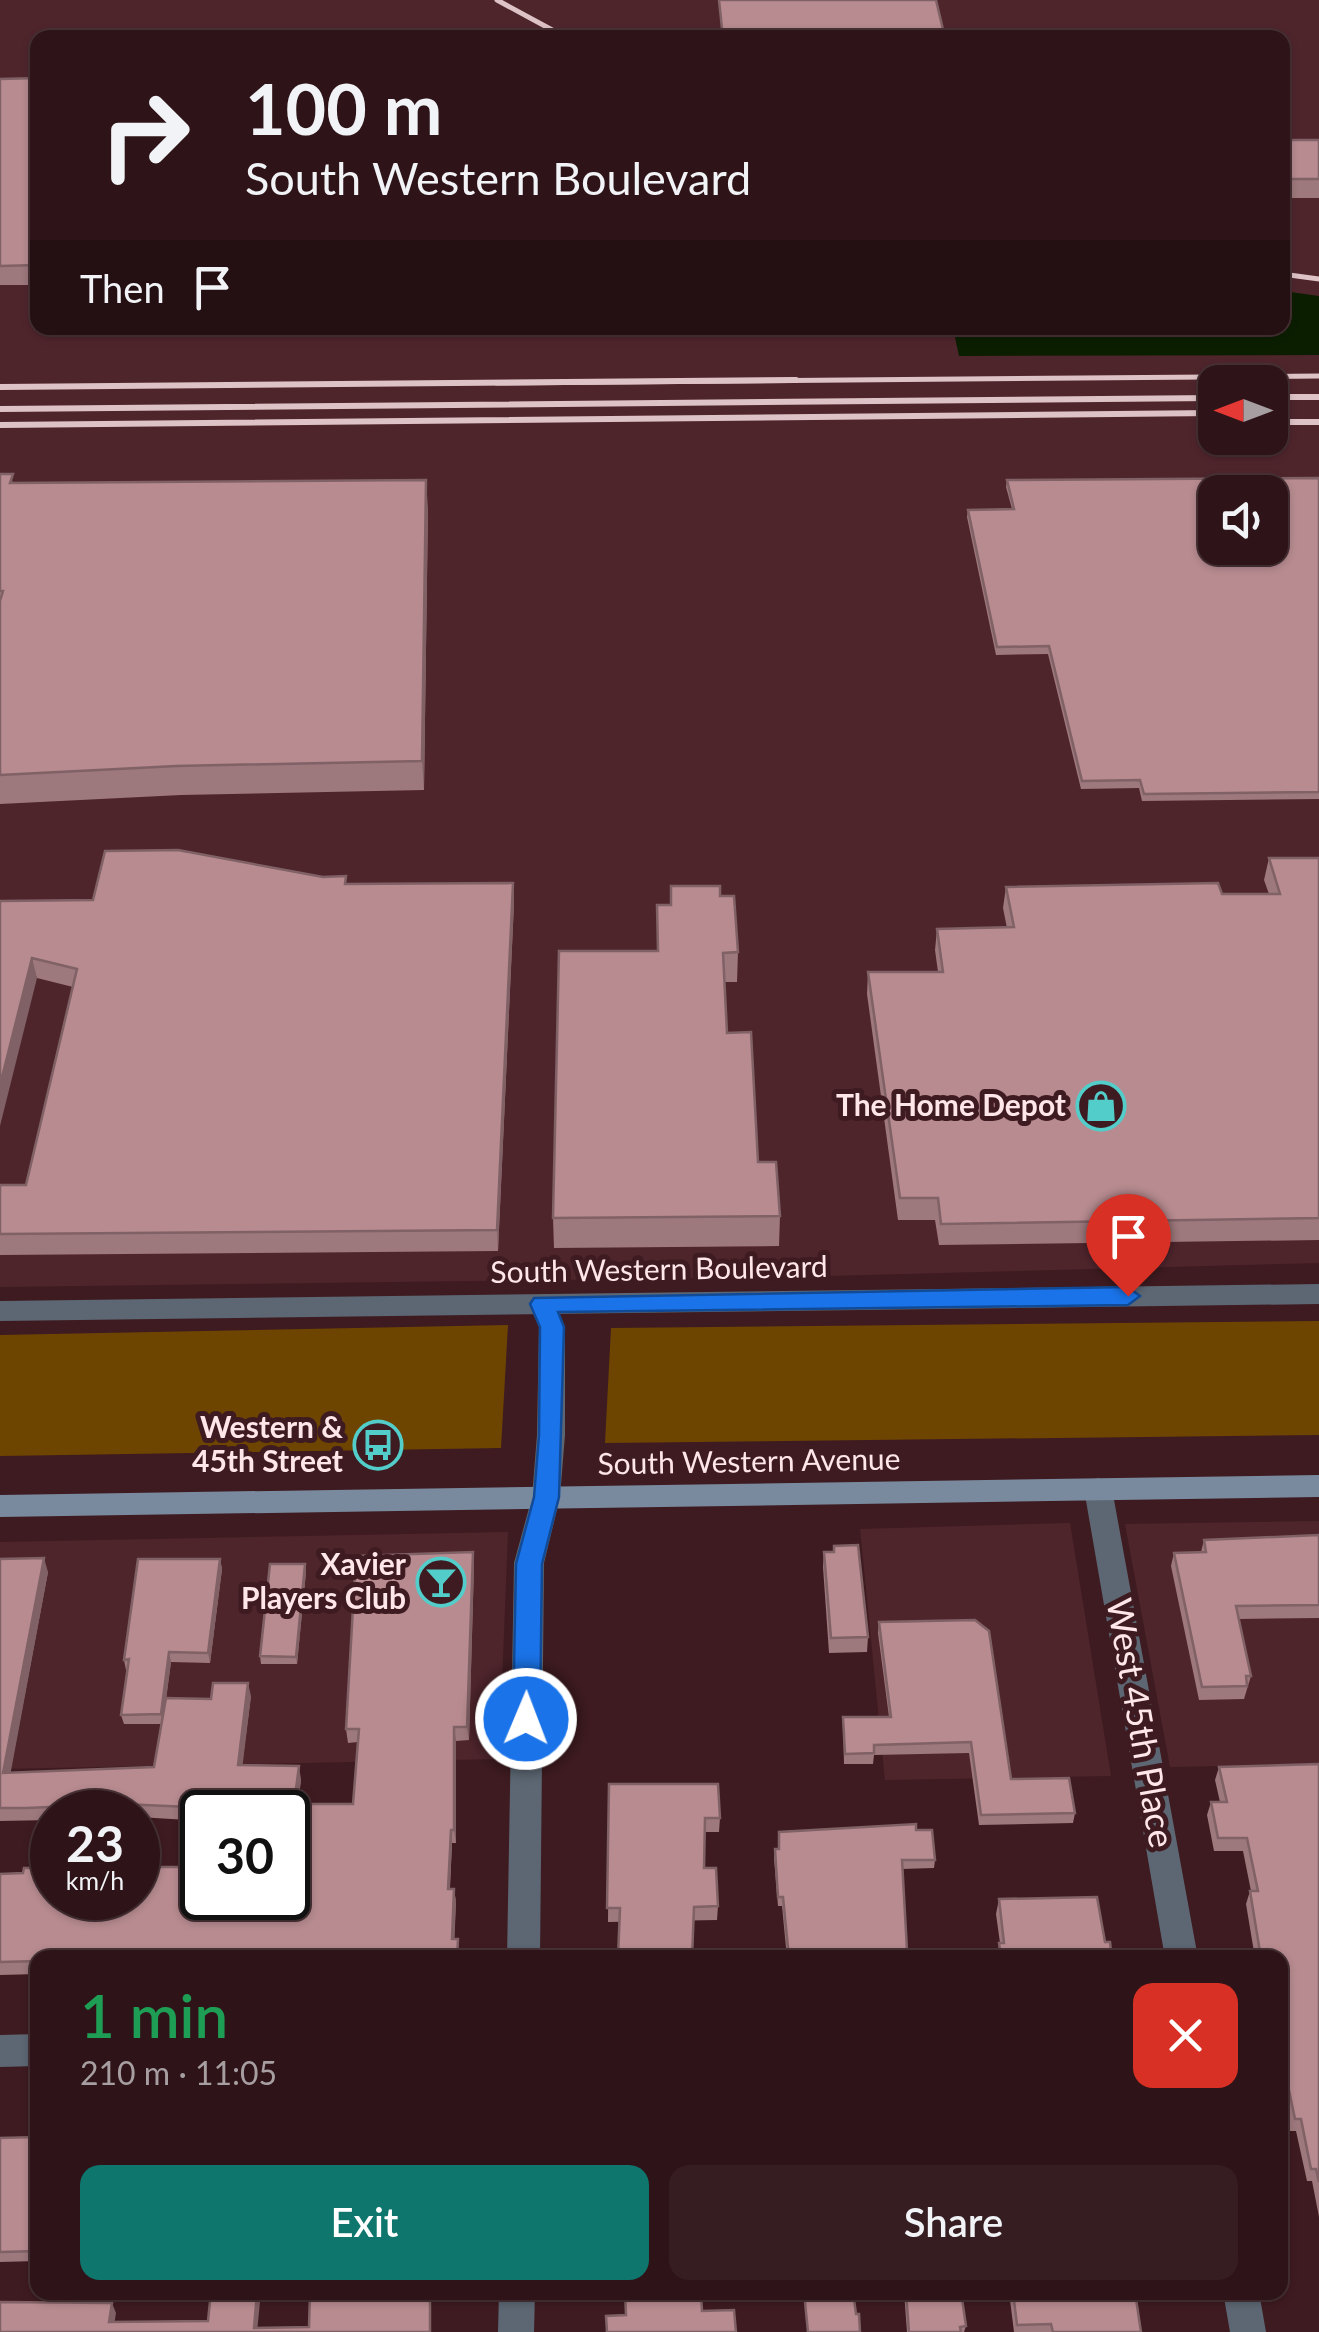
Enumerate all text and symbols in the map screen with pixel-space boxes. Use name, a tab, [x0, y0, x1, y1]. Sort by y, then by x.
text: 100 m	[245, 66, 442, 150]
icon: right	[80, 70, 210, 200]
text: South Western Boulevard	[245, 151, 751, 205]
icon: arrive	[185, 260, 240, 315]
text: Then	[80, 265, 165, 311]
north arrow	[1198, 365, 1288, 455]
map controls	[1198, 365, 1288, 565]
button: sound	[1198, 475, 1288, 565]
shop icon: The Home Depot	[1075, 1080, 1127, 1132]
place label: The Home Depot	[836, 1086, 1066, 1122]
pin	[1086, 1194, 1171, 1297]
icon: arrive	[1101, 1209, 1156, 1264]
street label: South Western Boulevard	[490, 1247, 828, 1289]
place label: Western & 45th Street	[192, 1408, 343, 1478]
bus stop icon: Western & 45th Street	[352, 1419, 404, 1471]
street label: South Western Avenue	[597, 1439, 901, 1481]
place label: Xavier Players Club	[241, 1545, 407, 1615]
bar icon: Xavier Players Club	[415, 1556, 467, 1608]
street label: West 45th Place	[1099, 1595, 1185, 1851]
position arrow	[474, 1667, 578, 1771]
speed limit sign: 30	[180, 1790, 310, 1920]
text: 23	[66, 1813, 124, 1873]
text: km/h	[66, 1865, 124, 1895]
text: 1 min	[80, 1979, 228, 2051]
button: close	[1133, 1983, 1238, 2088]
text: 210 m · 11:05	[80, 2053, 277, 2092]
button: Exit	[80, 2165, 649, 2280]
button: Share	[669, 2165, 1238, 2280]

